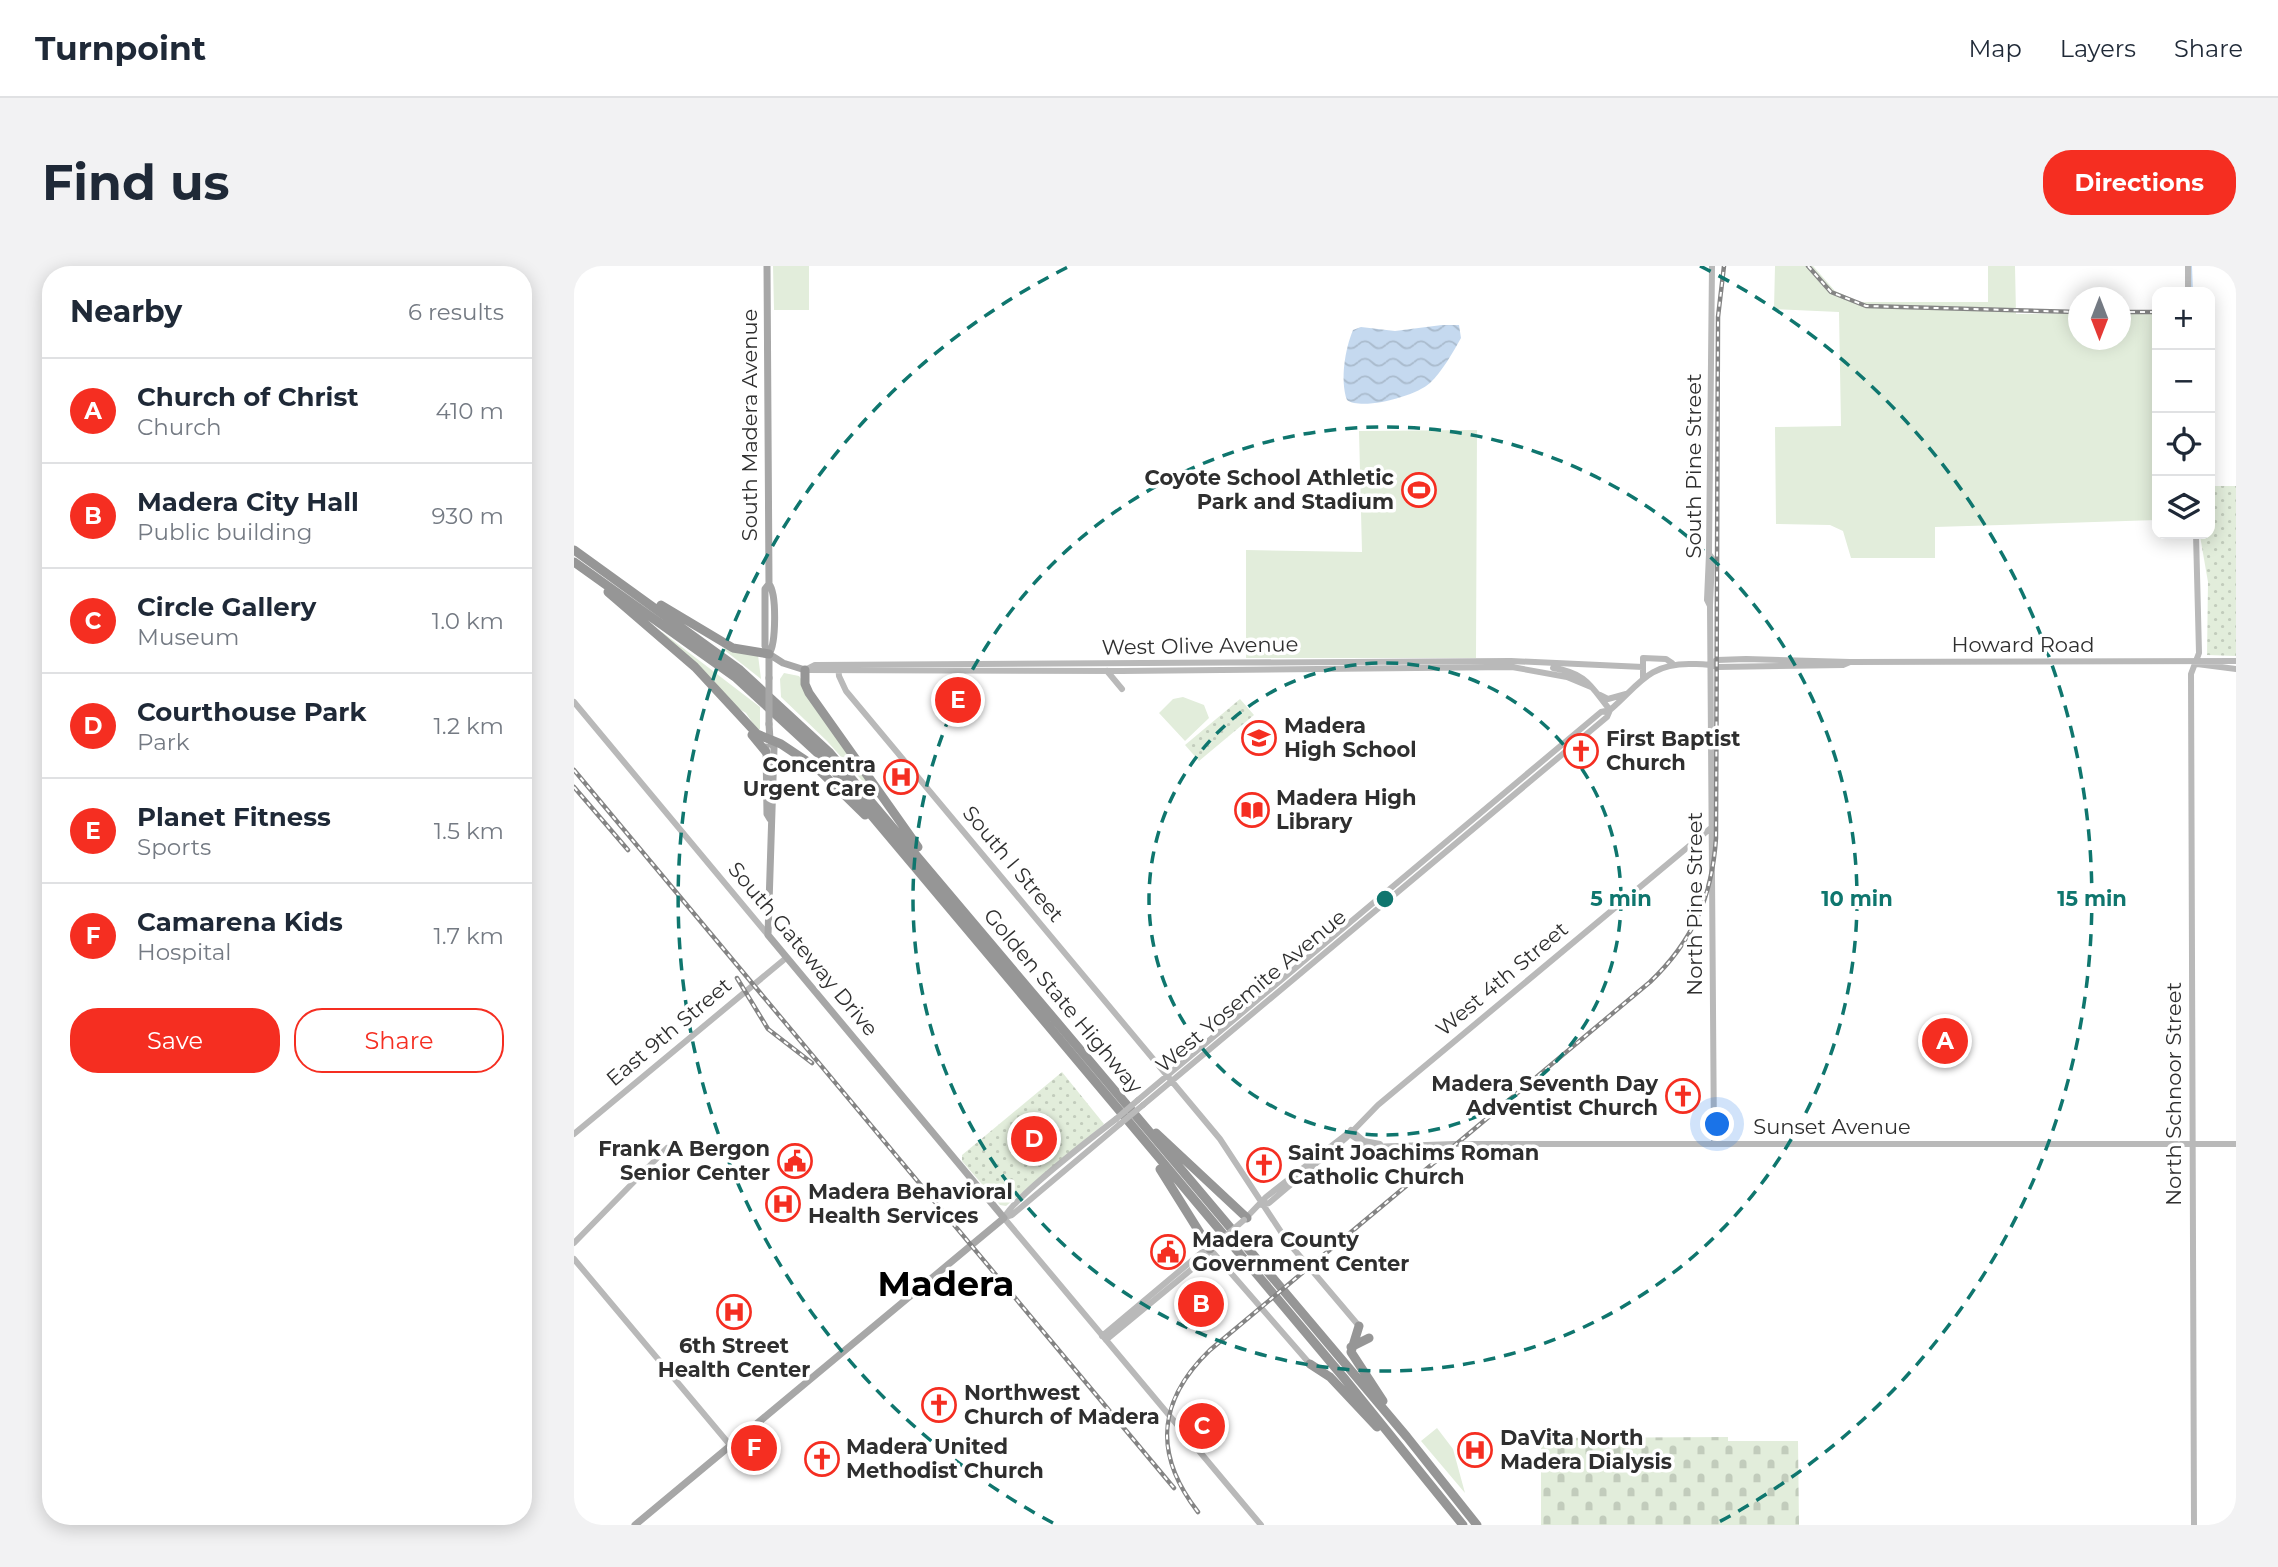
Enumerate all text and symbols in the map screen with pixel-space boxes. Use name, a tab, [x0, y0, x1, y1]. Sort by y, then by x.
text: Turnpoint	[35, 28, 206, 68]
text: Map	[1968, 34, 2022, 63]
text: Layers	[2060, 34, 2136, 63]
text: Share	[2174, 34, 2243, 63]
button: Directions	[2043, 150, 2236, 215]
text: Find us	[42, 153, 230, 212]
north arrow	[2068, 287, 2131, 350]
map controls	[2152, 287, 2215, 539]
button: +	[2152, 287, 2215, 350]
text: Nearby	[70, 293, 182, 330]
text: 6 results	[408, 298, 504, 326]
street label: South Madera Avenue	[737, 309, 762, 541]
button: −	[2152, 350, 2215, 413]
street label: South Pine Street	[1681, 373, 1706, 559]
text: Church of Christ	[137, 381, 359, 413]
text: A	[84, 397, 102, 425]
text: 410 m	[435, 397, 504, 425]
text: Church	[137, 413, 222, 441]
button: locate	[2152, 413, 2215, 476]
place label: Coyote School Athletic Park and Stadium	[1145, 465, 1395, 514]
sports icon: Coyote School Athletic Park and Stadium	[1400, 471, 1438, 509]
button: layers	[2152, 476, 2215, 539]
text: Madera City Hall	[137, 486, 359, 518]
text: B	[84, 502, 102, 530]
text: 930 m	[432, 502, 504, 530]
text: Public building	[137, 518, 312, 546]
text: Circle Gallery	[137, 591, 316, 623]
text: C	[85, 607, 101, 635]
text: 1.0 km	[432, 607, 504, 635]
text: Museum	[137, 623, 239, 651]
street label: West Olive Avenue	[1102, 631, 1298, 660]
street label: Howard Road	[1951, 632, 2095, 657]
pin: E	[935, 674, 981, 726]
text: Courthouse Park	[137, 696, 367, 728]
text: D	[84, 712, 103, 740]
text: 1.2 km	[434, 712, 504, 740]
place label: Madera High School	[1284, 713, 1417, 762]
school or university icon: Madera High School	[1240, 719, 1278, 757]
place label: First Baptist Church	[1606, 726, 1740, 775]
text: Park	[137, 728, 190, 756]
church icon: First Baptist Church	[1562, 732, 1600, 770]
place label: Concentra Urgent Care	[743, 752, 876, 801]
hospital icon: Concentra Urgent Care	[882, 758, 920, 796]
place label: Madera High Library	[1276, 785, 1417, 834]
library icon: Madera High Library	[1233, 791, 1271, 829]
text: Planet Fitness	[137, 801, 331, 833]
street label: South I Street	[958, 801, 1069, 927]
street label: North Pine Street	[1682, 812, 1707, 996]
text: E	[85, 817, 101, 845]
text: 1.5 km	[434, 817, 504, 845]
text: Sports	[137, 833, 211, 861]
street label: South Gateway Drive	[723, 857, 884, 1041]
text: 5 min	[1590, 886, 1652, 911]
text: 10 min	[1821, 886, 1893, 911]
text: 15 min	[2057, 886, 2127, 911]
centre of rings	[1373, 887, 1397, 911]
street label: Golden State Highway	[979, 903, 1149, 1099]
street label: West Yosemite Avenue	[1150, 904, 1351, 1078]
text: Camarena Kids	[137, 906, 343, 938]
street label: West 4th Street	[1431, 916, 1573, 1041]
text: F	[86, 922, 100, 950]
text: 1.7 km	[434, 922, 504, 950]
text: Hospital	[137, 938, 232, 966]
street label: East 9th Street	[601, 972, 736, 1091]
street label: North Schnoor Street	[2161, 982, 2186, 1206]
button: Save	[70, 1008, 280, 1073]
button: Share	[294, 1008, 504, 1073]
pin: A	[1922, 1015, 1968, 1067]
place label: Madera Seventh Day Adventist Church	[1431, 1071, 1658, 1120]
church icon: Madera Seventh Day Adventist Church	[1664, 1077, 1702, 1115]
your location	[1700, 1107, 1734, 1141]
pin: D	[1011, 1113, 1057, 1165]
street label: Sunset Avenue	[1753, 1114, 1911, 1139]
place label: Frank A Bergon Senior Center	[598, 1136, 770, 1185]
place label: Saint Joachims Roman Catholic Church	[1288, 1140, 1539, 1189]
public building icon: Frank A Bergon Senior Center	[776, 1142, 814, 1180]
church icon: Saint Joachims Roman Catholic Church	[1245, 1146, 1283, 1184]
place label: Madera Behavioral Health Services	[808, 1179, 1013, 1228]
hospital icon: Madera Behavioral Health Services	[764, 1185, 802, 1223]
place label: Madera County Government Center	[1192, 1227, 1409, 1276]
public building icon: Madera County Government Center	[1149, 1233, 1187, 1271]
district label: Madera	[878, 1262, 1014, 1305]
pin: B	[1178, 1278, 1224, 1330]
hospital icon: 6th Street Health Center	[715, 1293, 753, 1331]
place label: 6th Street Health Center	[658, 1333, 810, 1382]
place label: Northwest Church of Madera	[964, 1380, 1160, 1429]
church icon: Northwest Church of Madera	[920, 1386, 958, 1424]
pin: C	[1179, 1400, 1225, 1452]
pin: F	[731, 1422, 777, 1474]
place label: DaVita North Madera Dialysis	[1500, 1425, 1672, 1474]
hospital icon: DaVita North Madera Dialysis	[1456, 1431, 1494, 1469]
place label: Madera United Methodist Church	[846, 1434, 1044, 1483]
church icon: Madera United Methodist Church	[803, 1440, 841, 1478]

